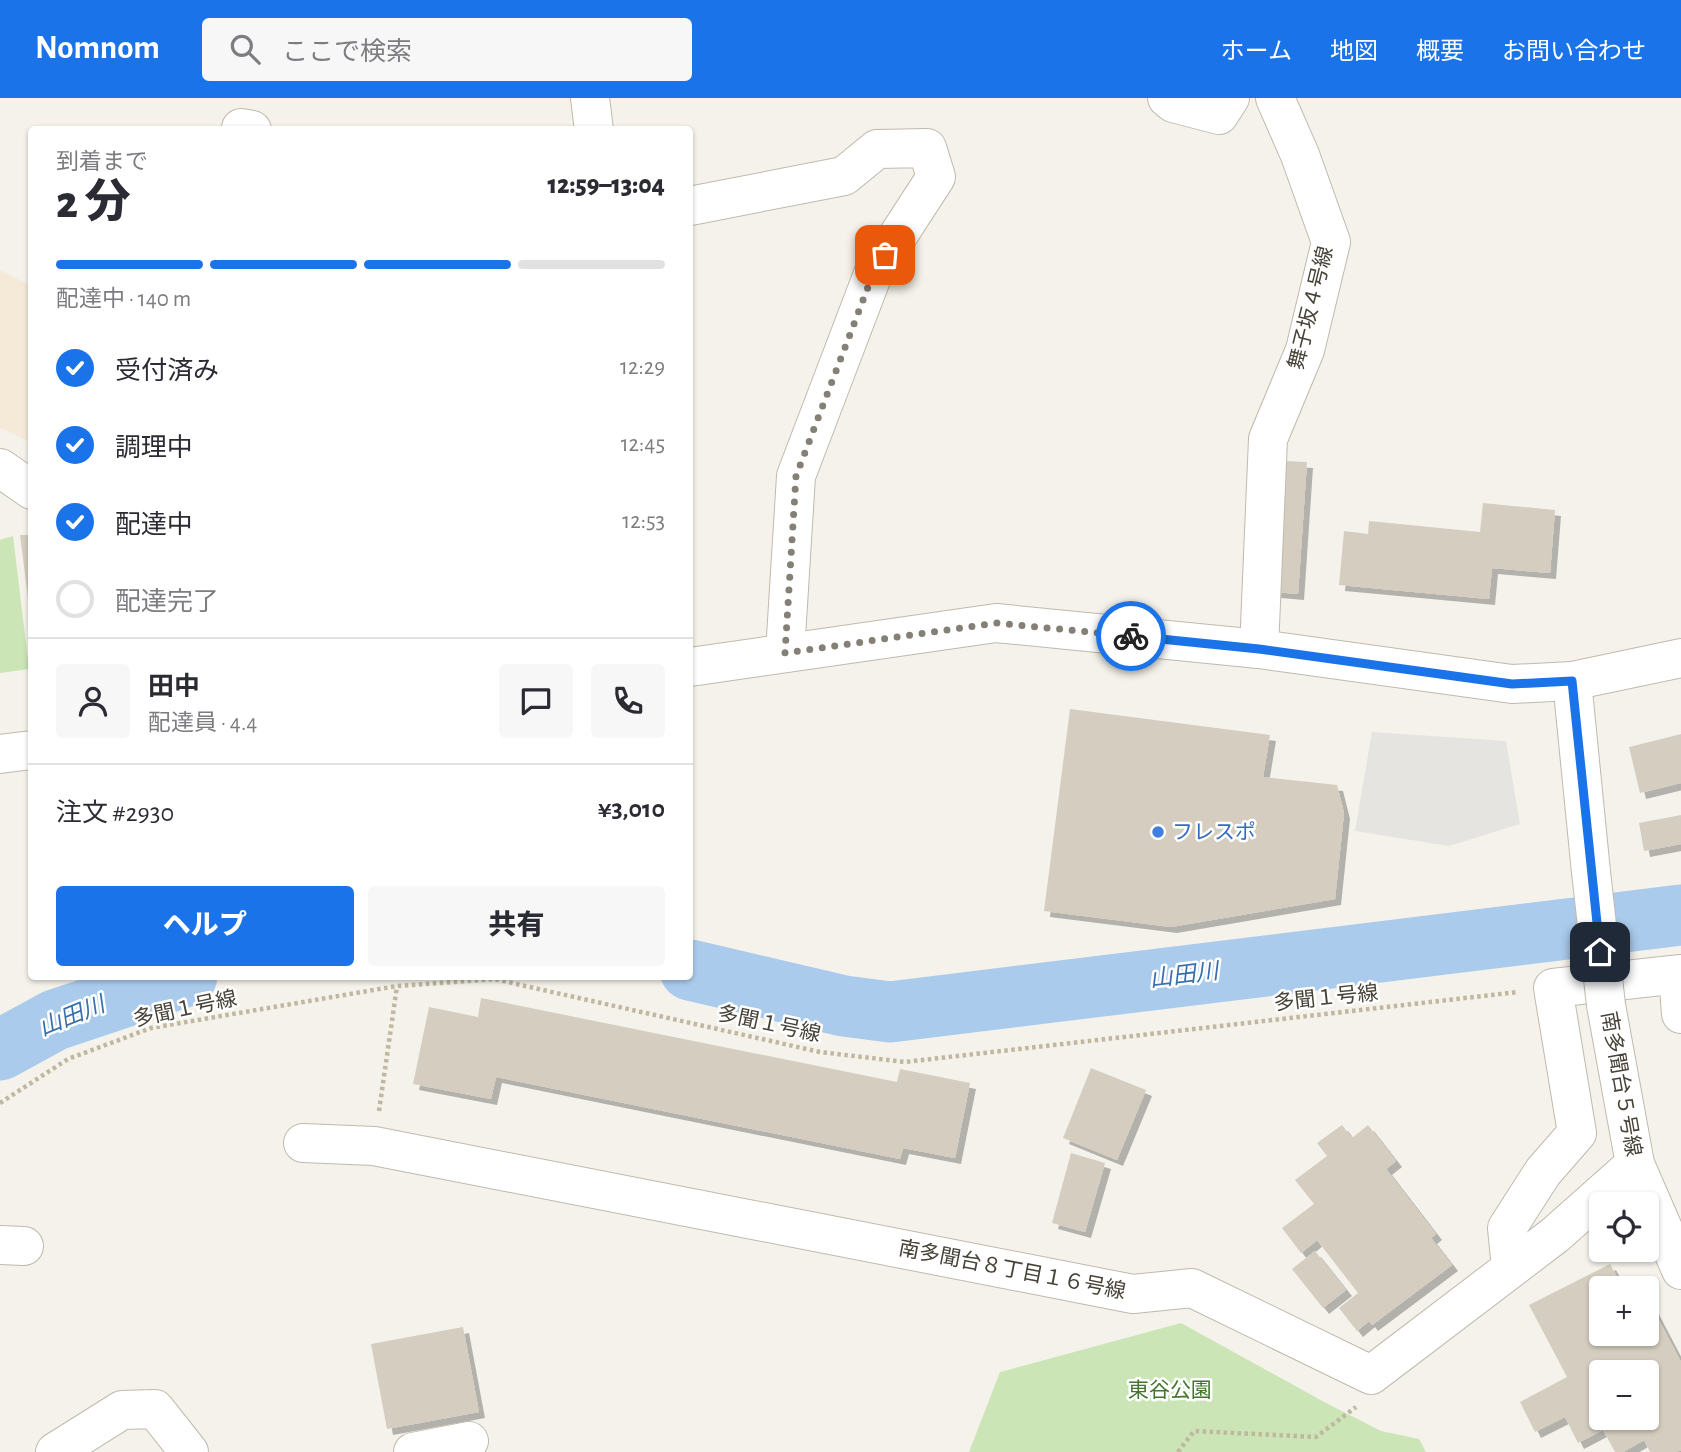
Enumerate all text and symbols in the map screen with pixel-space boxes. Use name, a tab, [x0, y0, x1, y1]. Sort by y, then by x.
search box	[202, 18, 692, 81]
icon: search	[226, 30, 264, 68]
text: Nomnom	[35, 32, 160, 65]
text: ここで検索	[282, 39, 412, 65]
text: ホーム	[1221, 40, 1292, 64]
text: 地図	[1330, 40, 1378, 64]
text: 概要	[1416, 40, 1464, 64]
text: お問い合わせ	[1502, 40, 1646, 64]
text: 到着まで	[56, 151, 148, 174]
text: 12:59–13:04	[547, 172, 665, 198]
text: 2 分	[56, 180, 131, 226]
pin	[855, 225, 915, 285]
icon: bag	[866, 236, 904, 274]
street label: 舞子坂４号線	[1285, 244, 1336, 372]
text: 配達中 · 140 m	[56, 288, 191, 311]
icon: check	[56, 349, 94, 387]
text: 12:29	[620, 356, 665, 379]
text: 受付済み	[115, 358, 219, 384]
icon: check	[56, 426, 94, 464]
text: 12:45	[621, 433, 665, 456]
text: 調理中	[115, 435, 193, 461]
icon: check	[56, 503, 94, 541]
text: 12:53	[622, 510, 665, 533]
text: 配達中	[115, 512, 193, 538]
text: 配達完了	[115, 589, 219, 615]
courier	[1096, 601, 1166, 671]
icon: bike	[1112, 617, 1150, 655]
button: person	[56, 664, 130, 738]
button: chat	[499, 664, 573, 738]
button: phone	[591, 664, 665, 738]
text: 田中	[148, 674, 200, 700]
text: 配達員 · 4.4	[148, 712, 257, 735]
text: ¥3,010	[598, 796, 665, 822]
text: 注文 #2930	[56, 800, 174, 826]
place label: フレスポ	[1172, 821, 1256, 843]
marker: フレスポ	[1150, 824, 1166, 840]
button: ヘルプ	[56, 886, 354, 966]
button: 共有	[368, 886, 665, 966]
pin	[1570, 922, 1630, 982]
icon: home	[1581, 933, 1619, 971]
water label: 山田川	[1148, 959, 1223, 992]
street label: 多聞１号線	[1273, 981, 1379, 1014]
street label: 多聞１号線	[131, 987, 239, 1030]
water label: 山田川	[35, 991, 111, 1041]
street label: 多聞１号線	[715, 1002, 823, 1045]
street label: 南多聞台５号線	[1598, 1010, 1645, 1158]
map controls	[1589, 1192, 1659, 1430]
button: locate	[1589, 1192, 1659, 1262]
street label: 南多聞台８丁目１６号線	[897, 1237, 1128, 1302]
button: +	[1589, 1276, 1659, 1346]
button: −	[1589, 1360, 1659, 1430]
park label: 東谷公園	[1128, 1379, 1212, 1401]

